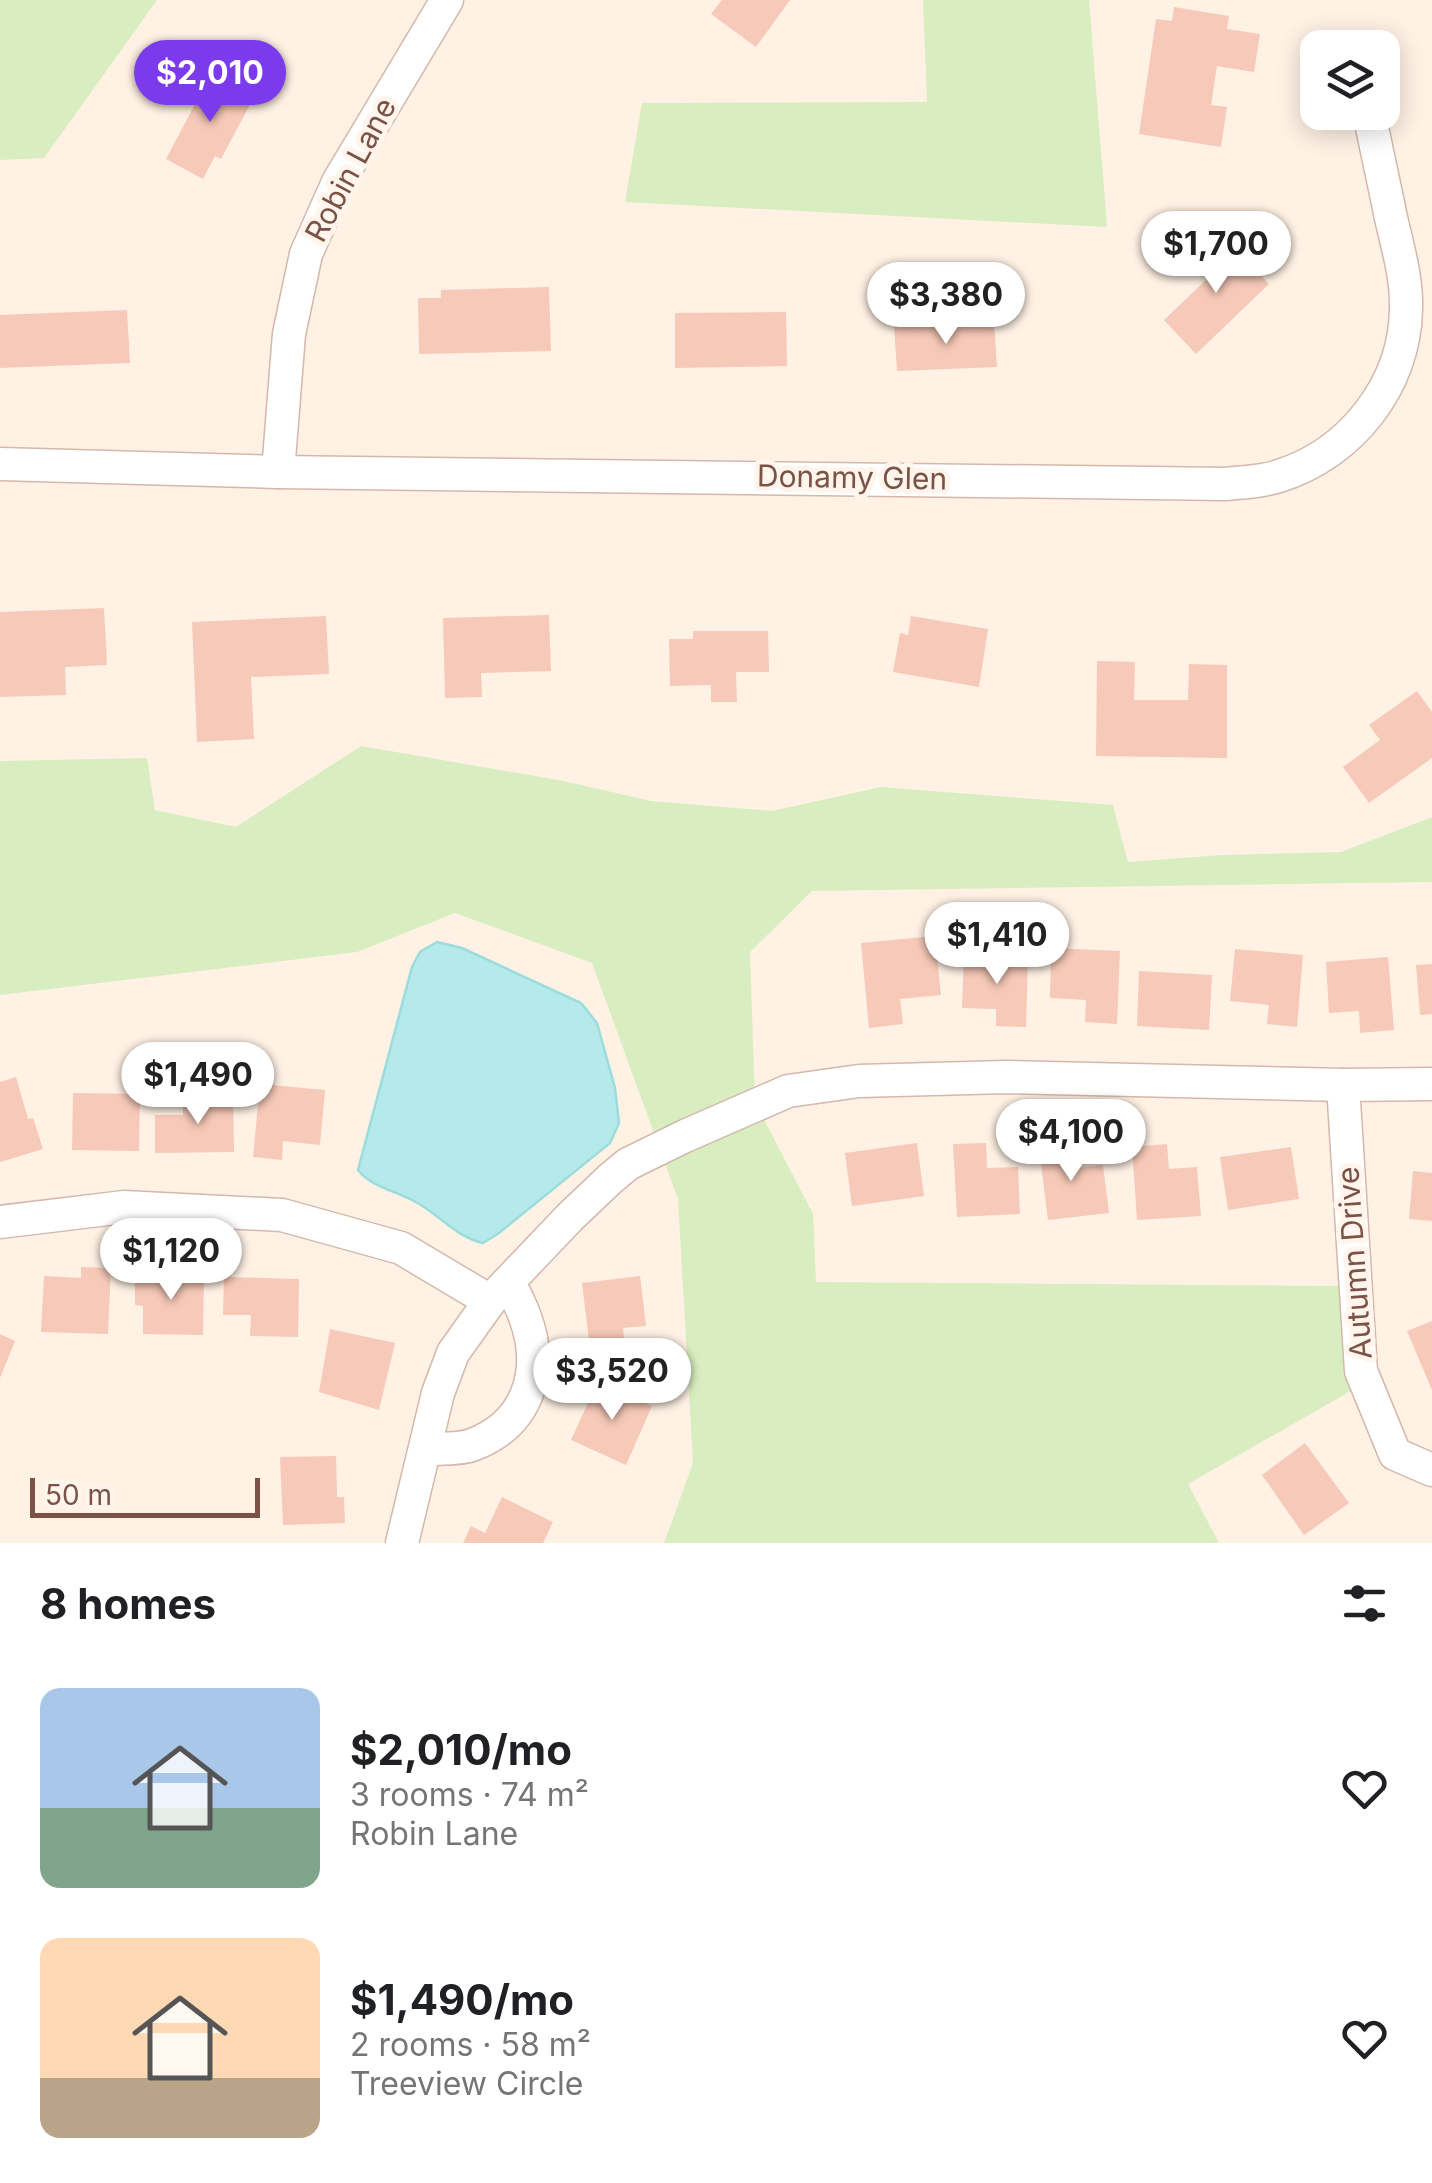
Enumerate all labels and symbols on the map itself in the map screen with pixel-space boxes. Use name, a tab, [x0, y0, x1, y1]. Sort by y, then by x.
pin: $2,010	[129, 40, 291, 125]
street label: Robin Lane	[297, 91, 403, 248]
pin: $1,700	[1135, 211, 1297, 296]
pin: $3,380	[865, 262, 1027, 347]
street label: Donamy Glen	[757, 457, 947, 497]
pin: $1,410	[916, 902, 1078, 987]
pin: $1,490	[117, 1042, 279, 1127]
pin: $4,100	[990, 1099, 1152, 1184]
street label: Autumn Drive	[1329, 1166, 1379, 1361]
pin: $1,120	[90, 1218, 252, 1303]
pin: $3,520	[531, 1338, 693, 1423]
scale bar	[30, 1473, 260, 1518]

